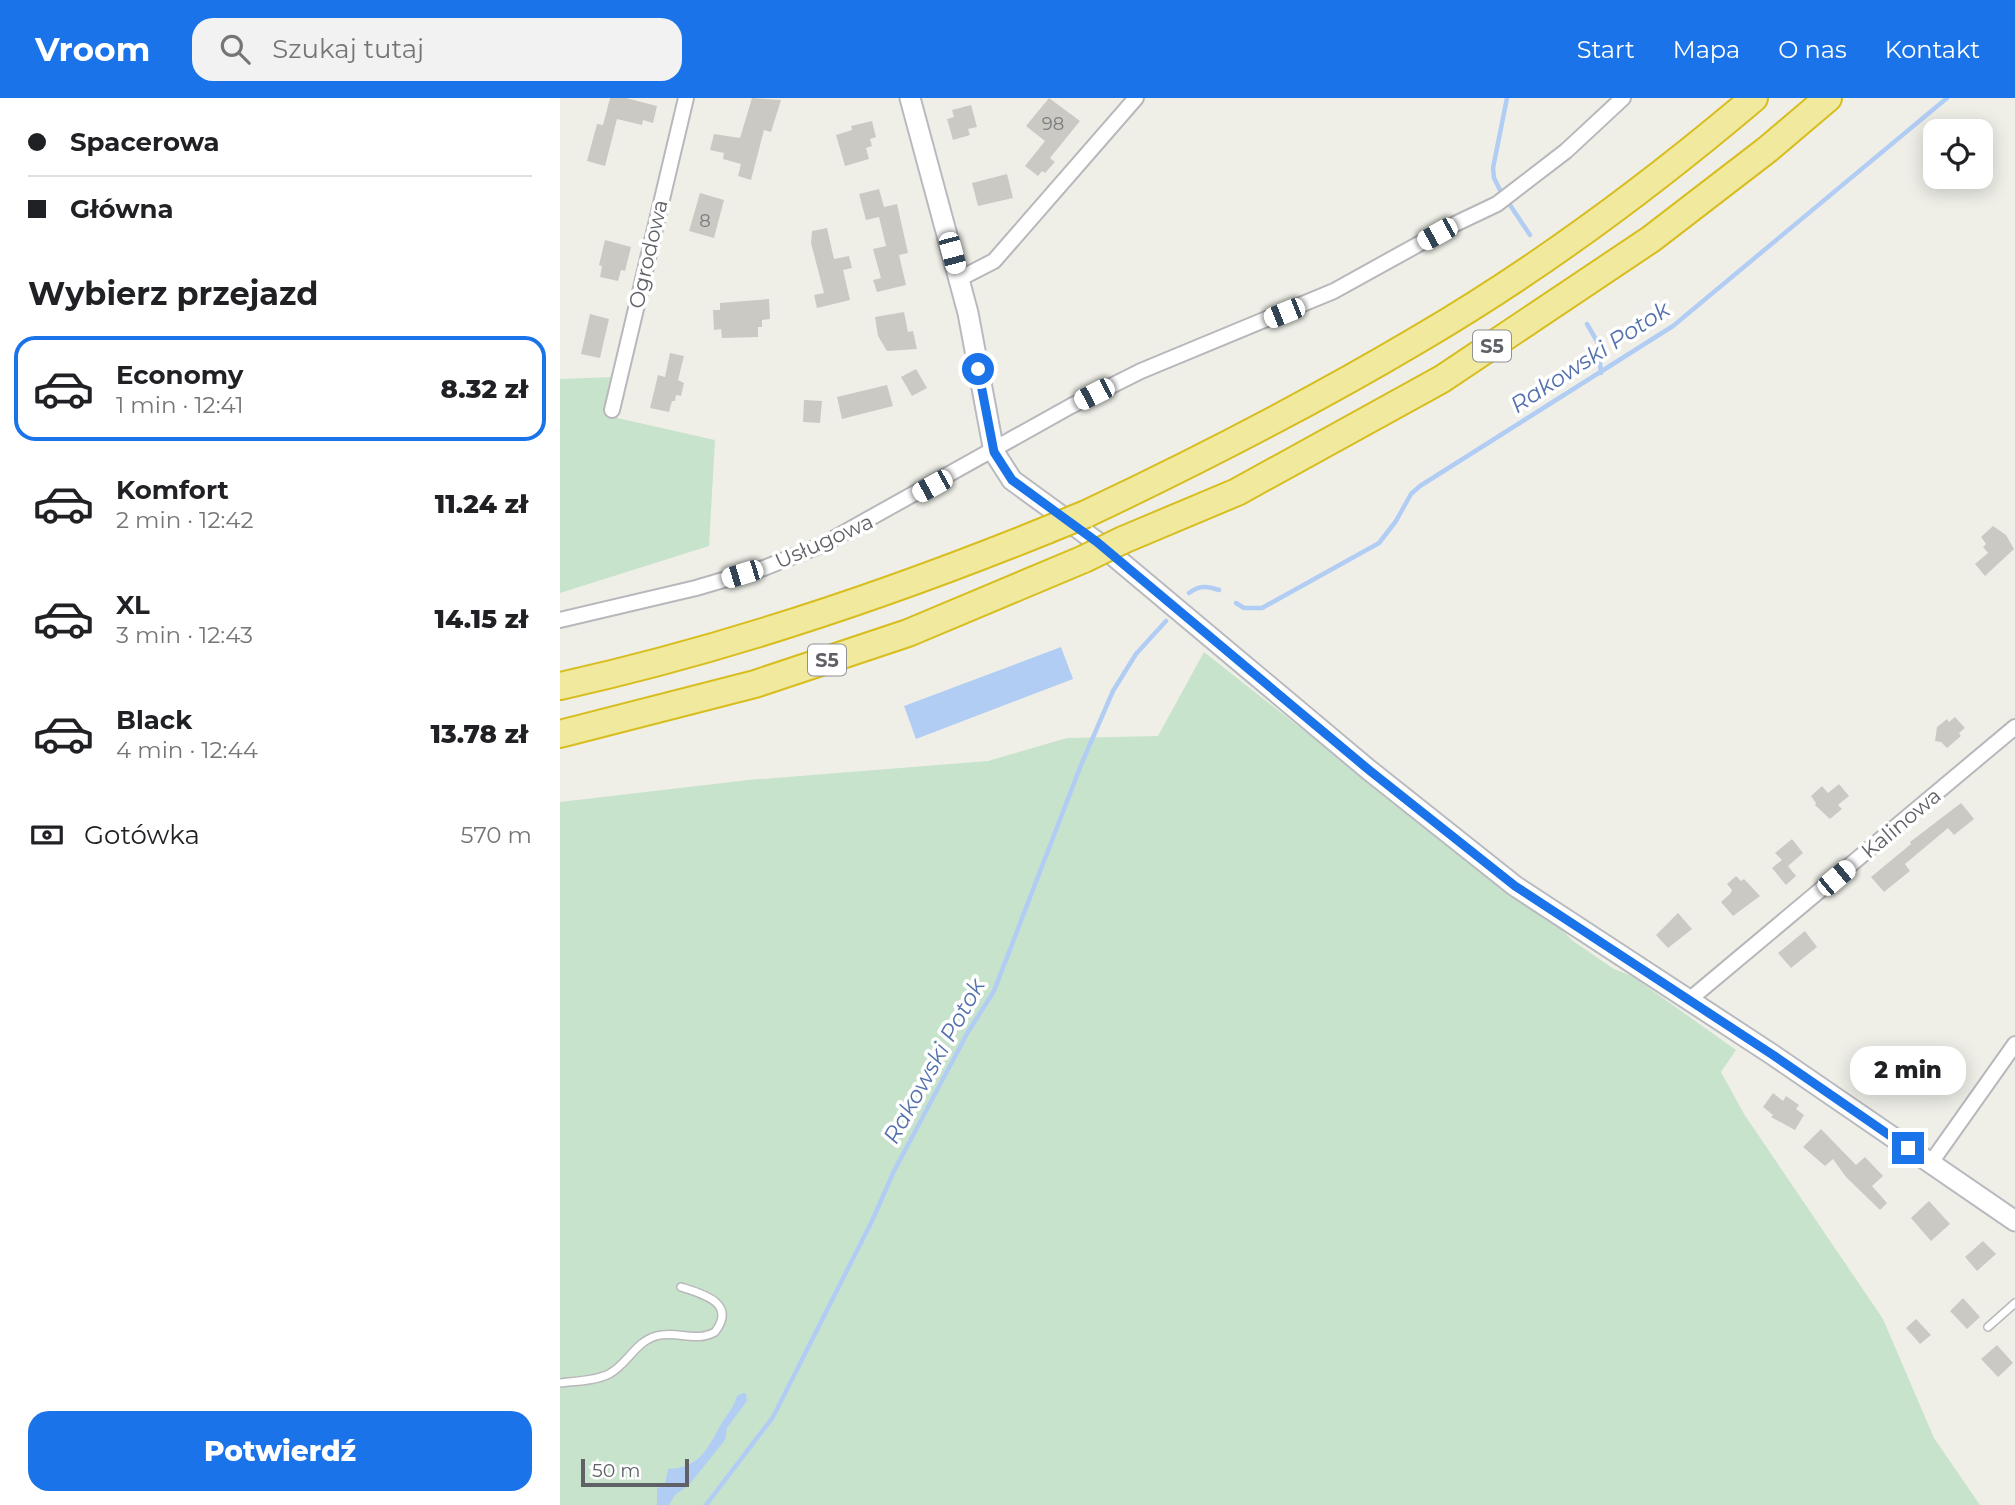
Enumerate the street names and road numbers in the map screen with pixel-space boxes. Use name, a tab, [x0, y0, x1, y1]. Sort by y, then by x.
street label: Ogrodowa	[623, 197, 673, 311]
road number: S5	[1473, 330, 1511, 362]
street label: Usługowa	[771, 508, 877, 574]
road number: S5	[808, 645, 846, 676]
street label: Kalinowa	[1856, 783, 1946, 863]

